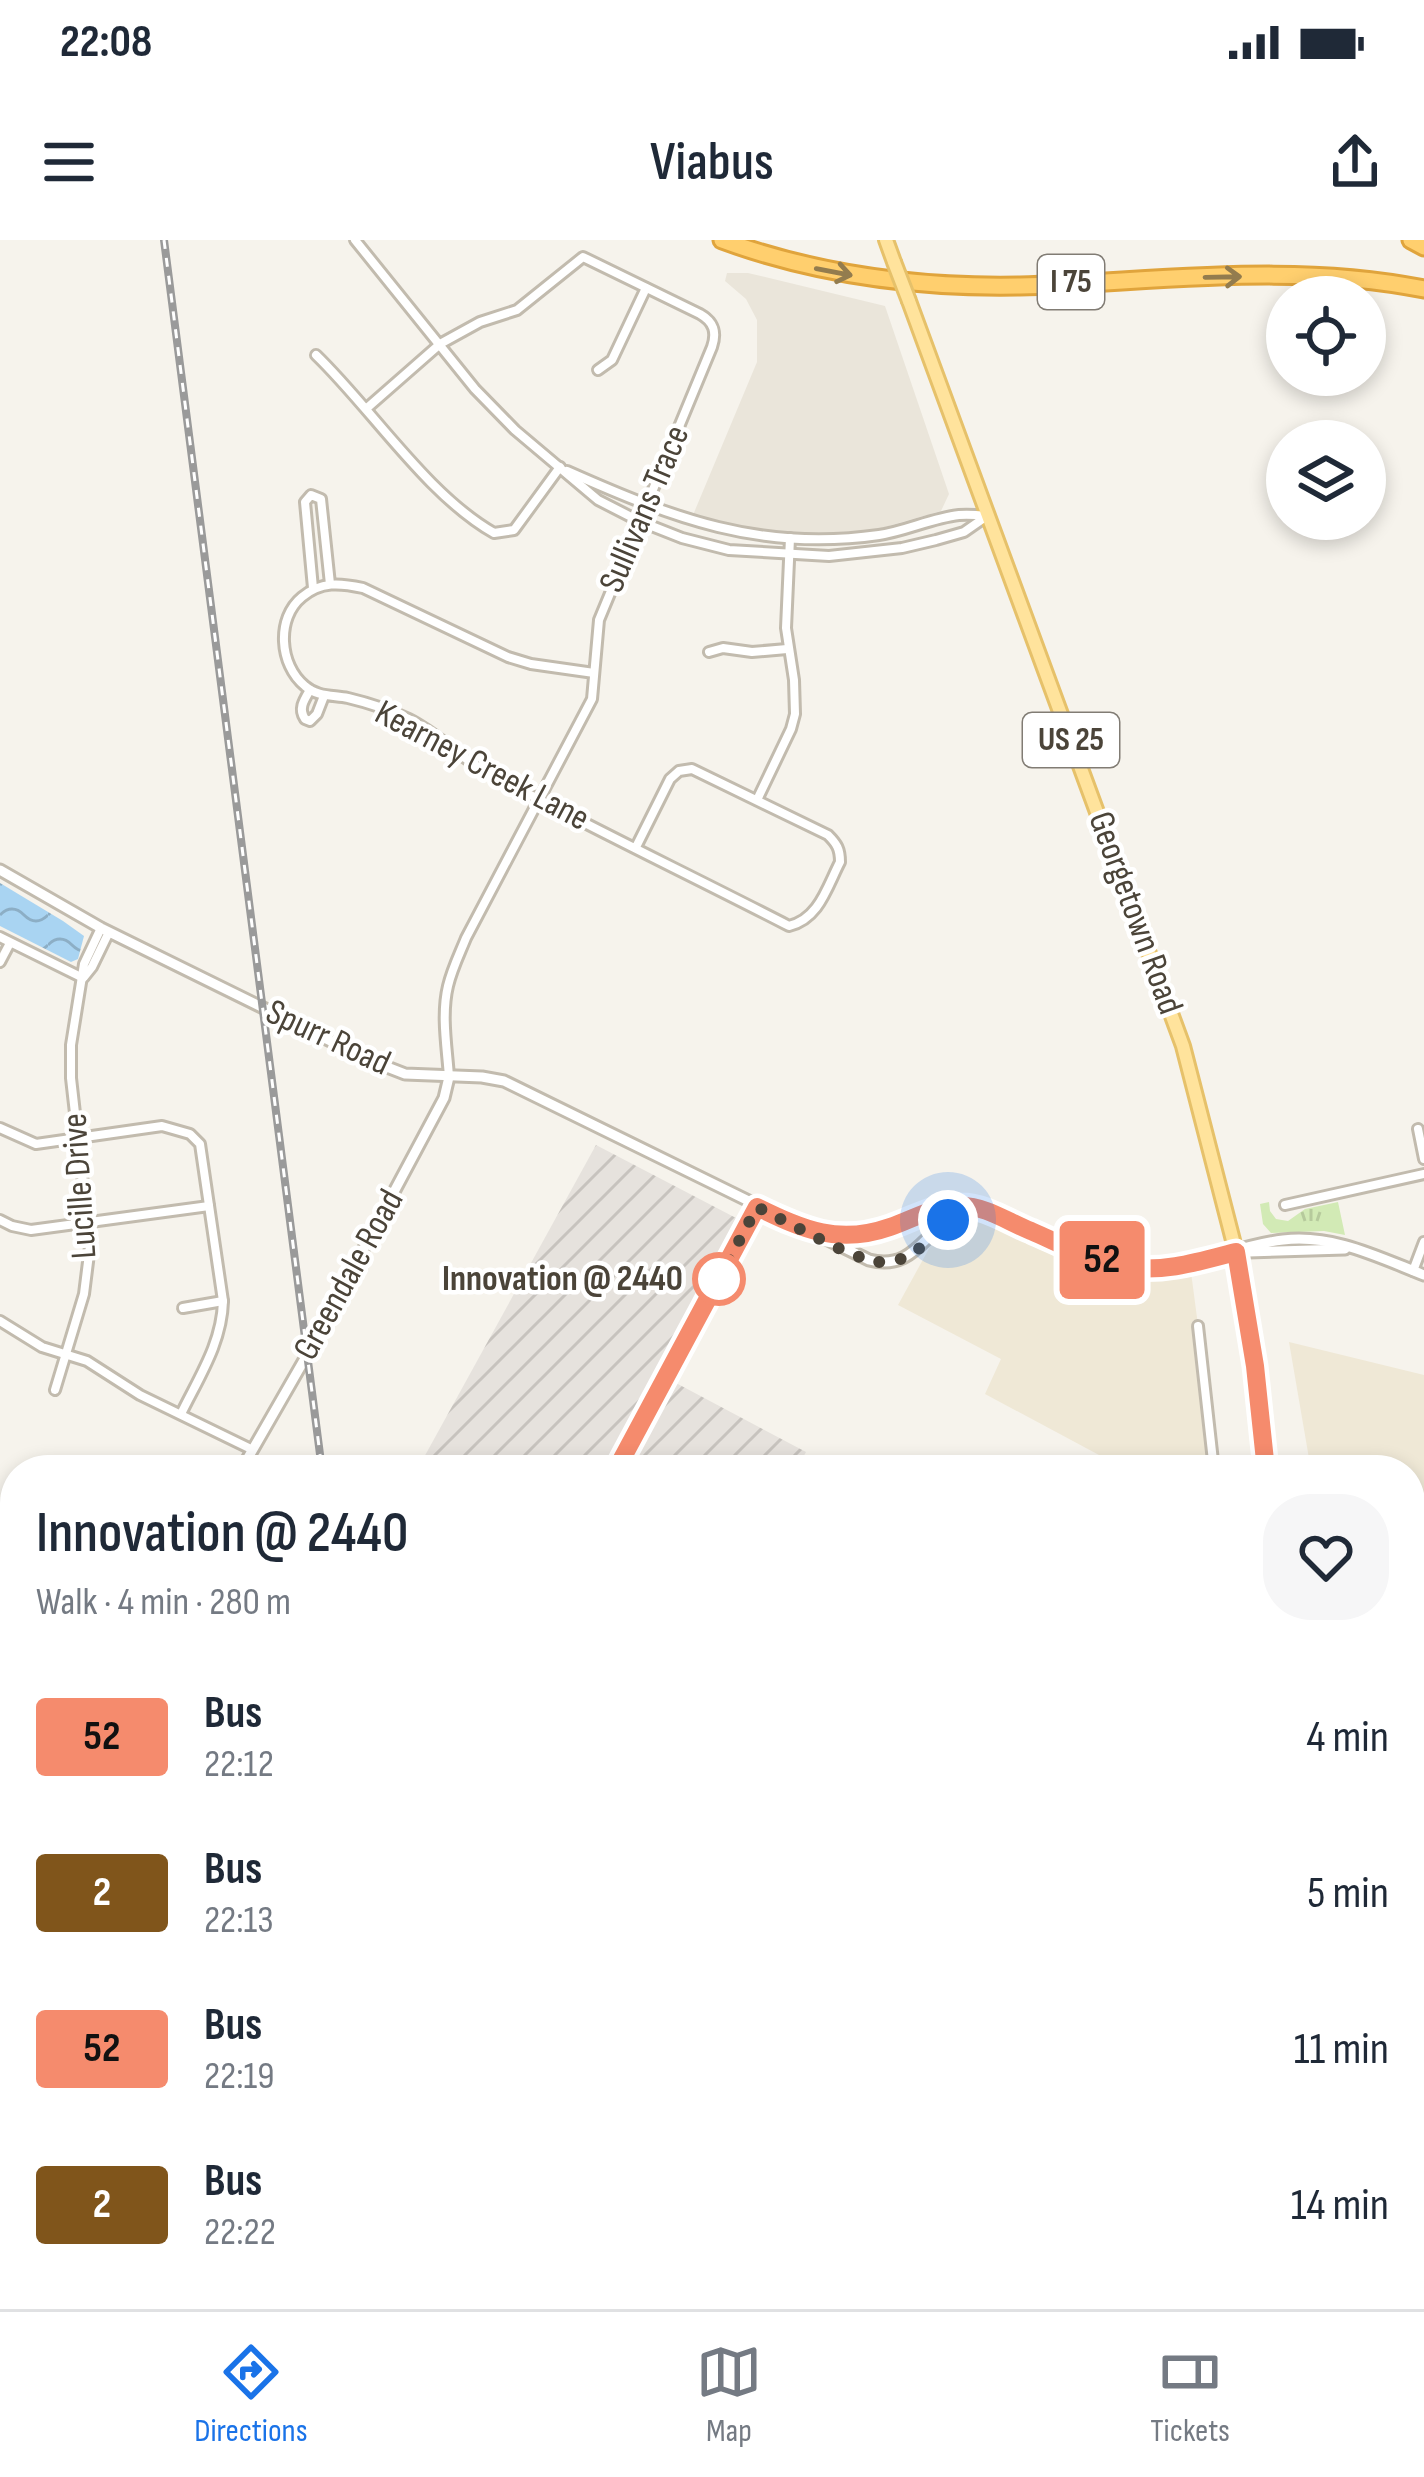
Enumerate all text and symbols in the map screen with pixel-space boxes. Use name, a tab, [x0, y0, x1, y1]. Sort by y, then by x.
text: 22:08	[60, 15, 152, 70]
icon: menu	[36, 129, 102, 195]
icon: share	[1322, 129, 1388, 195]
text: Viabus	[650, 130, 774, 195]
road number: I 75	[1038, 255, 1104, 309]
one-way arrow	[814, 262, 853, 284]
one-way arrow	[1203, 265, 1242, 288]
map controls	[1266, 276, 1386, 540]
button: locate	[1266, 276, 1386, 396]
street label: Sullivans Trace	[591, 419, 699, 599]
button: layers	[1266, 420, 1386, 540]
street label: Kearney Creek Lane	[368, 692, 596, 840]
road number: US 25	[1023, 713, 1119, 767]
street label: Georgetown Road	[1079, 806, 1191, 1020]
street label: Spurr Road	[259, 991, 397, 1085]
street label: Lucille Drive	[53, 1112, 107, 1260]
street label: Greendale Road	[285, 1182, 413, 1368]
your location	[918, 1190, 978, 1250]
line badge: 52	[1048, 1221, 1156, 1299]
text: 52	[1084, 1234, 1120, 1285]
marker: Innovation @ 2440	[694, 1254, 744, 1304]
place label: Innovation @ 2440	[442, 1258, 683, 1301]
button: heart	[1263, 1494, 1389, 1620]
text: Innovation @ 2440	[36, 1500, 408, 1568]
text: Walk · 4 min · 280 m	[36, 1579, 291, 1626]
text: Bus	[204, 1686, 262, 1741]
text: 4 min	[1307, 1710, 1389, 1765]
text: 52	[84, 1711, 120, 1762]
text: 22:12	[204, 1741, 274, 1788]
text: Bus	[204, 1842, 262, 1897]
text: 5 min	[1307, 1866, 1389, 1921]
text: 2	[93, 1867, 111, 1918]
text: 22:13	[204, 1897, 274, 1944]
text: Bus	[204, 1998, 262, 2053]
text: 11 min	[1294, 2022, 1389, 2077]
text: 52	[84, 2023, 120, 2074]
text: 22:19	[204, 2053, 274, 2100]
text: Bus	[204, 2154, 262, 2209]
text: 14 min	[1291, 2178, 1389, 2233]
text: 2	[93, 2179, 111, 2230]
text: 22:22	[204, 2209, 276, 2256]
tab: Directions	[194, 2339, 308, 2451]
tab: Map	[696, 2339, 762, 2451]
tab: Tickets	[1150, 2339, 1230, 2451]

